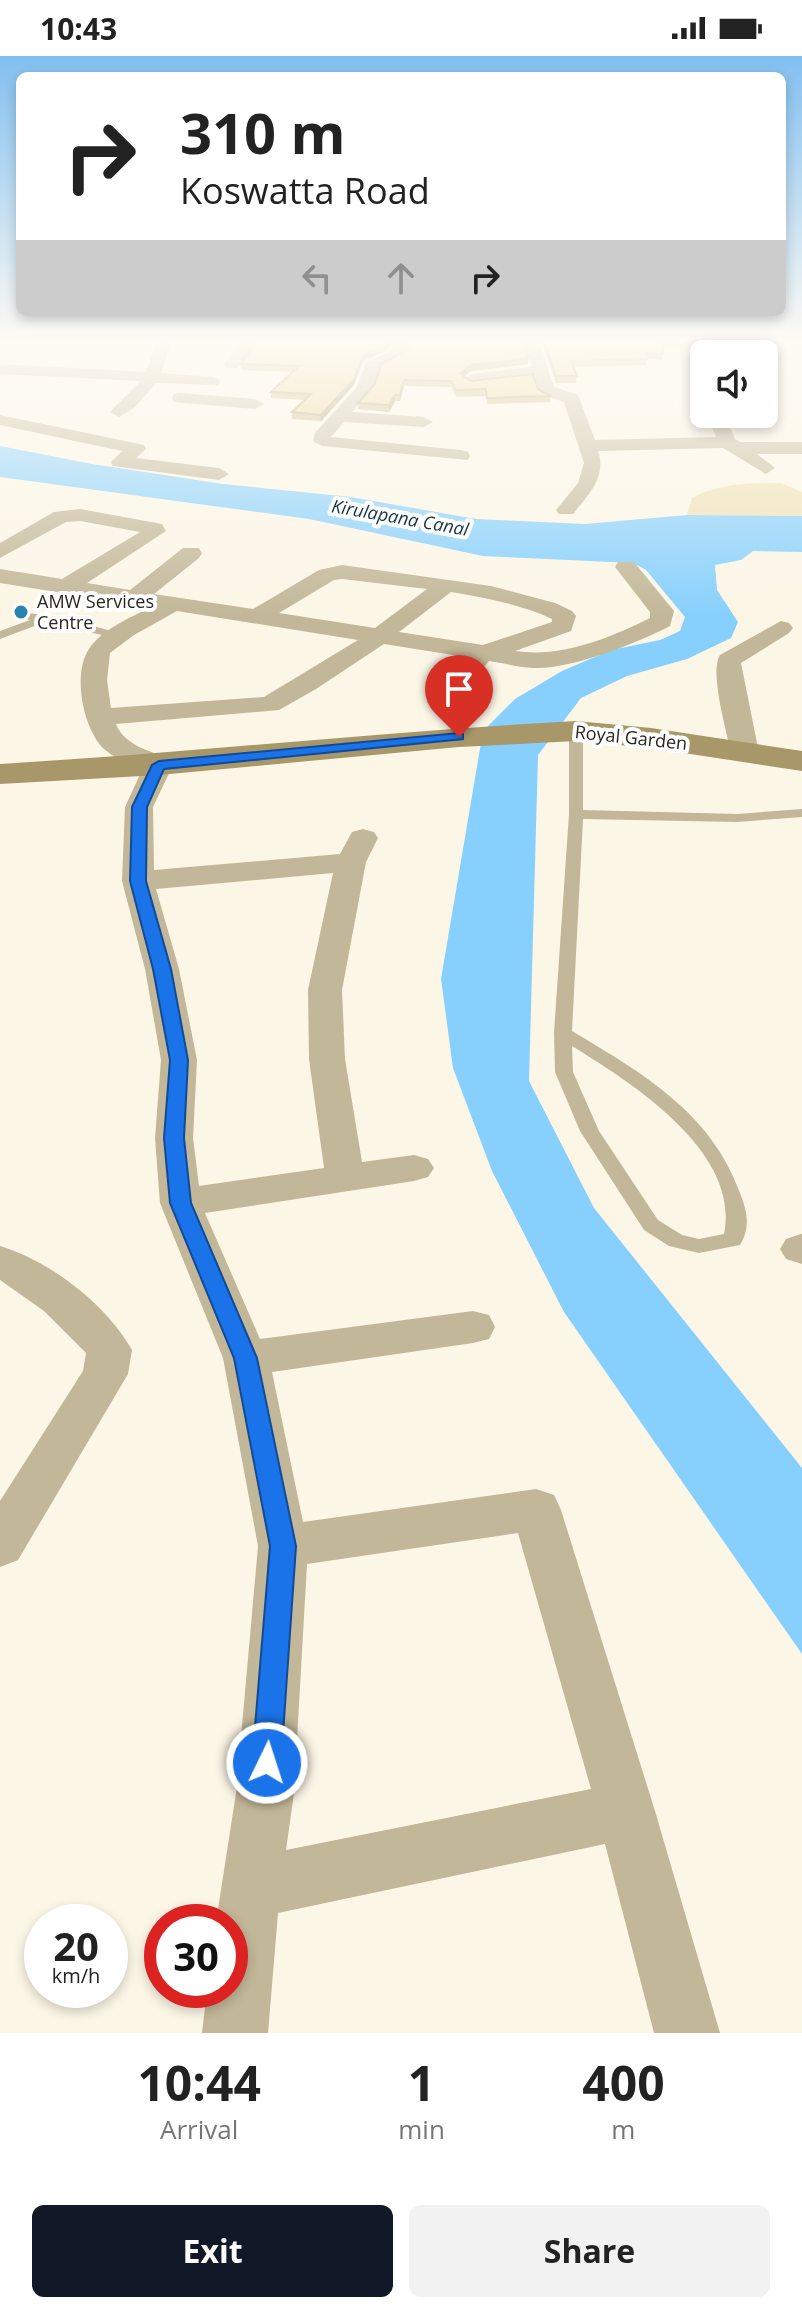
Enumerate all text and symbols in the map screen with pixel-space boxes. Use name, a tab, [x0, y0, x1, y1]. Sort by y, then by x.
text: 10:43	[40, 8, 117, 49]
text: 310 m	[180, 94, 346, 170]
icon: right	[48, 104, 152, 208]
text: Koswatta Road	[180, 166, 430, 215]
icon: left	[295, 256, 339, 300]
icon: ahead	[379, 256, 423, 300]
icon: right	[463, 256, 507, 300]
map controls	[690, 340, 778, 428]
button: sound	[690, 340, 778, 428]
water label: Kirulapana Canal	[330, 493, 471, 541]
place label: AMW Services Centre	[37, 589, 154, 634]
marker: AMW Services Centre	[12, 603, 30, 621]
pin	[425, 655, 493, 737]
icon: arrive	[437, 667, 481, 711]
street label: Royal Garden	[574, 719, 688, 755]
position arrow	[225, 1721, 309, 1805]
speed limit sign: 30	[144, 1904, 248, 2008]
text: 20	[53, 1918, 99, 1973]
text: km/h	[52, 1962, 100, 1989]
text: 10:44	[137, 2050, 261, 2115]
text: 1	[408, 2050, 435, 2115]
text: 400	[582, 2050, 665, 2115]
text: Arrival	[160, 2111, 238, 2147]
text: min	[398, 2111, 445, 2147]
text: m	[611, 2111, 635, 2147]
button: Exit	[32, 2205, 393, 2297]
button: Share	[409, 2205, 770, 2297]

